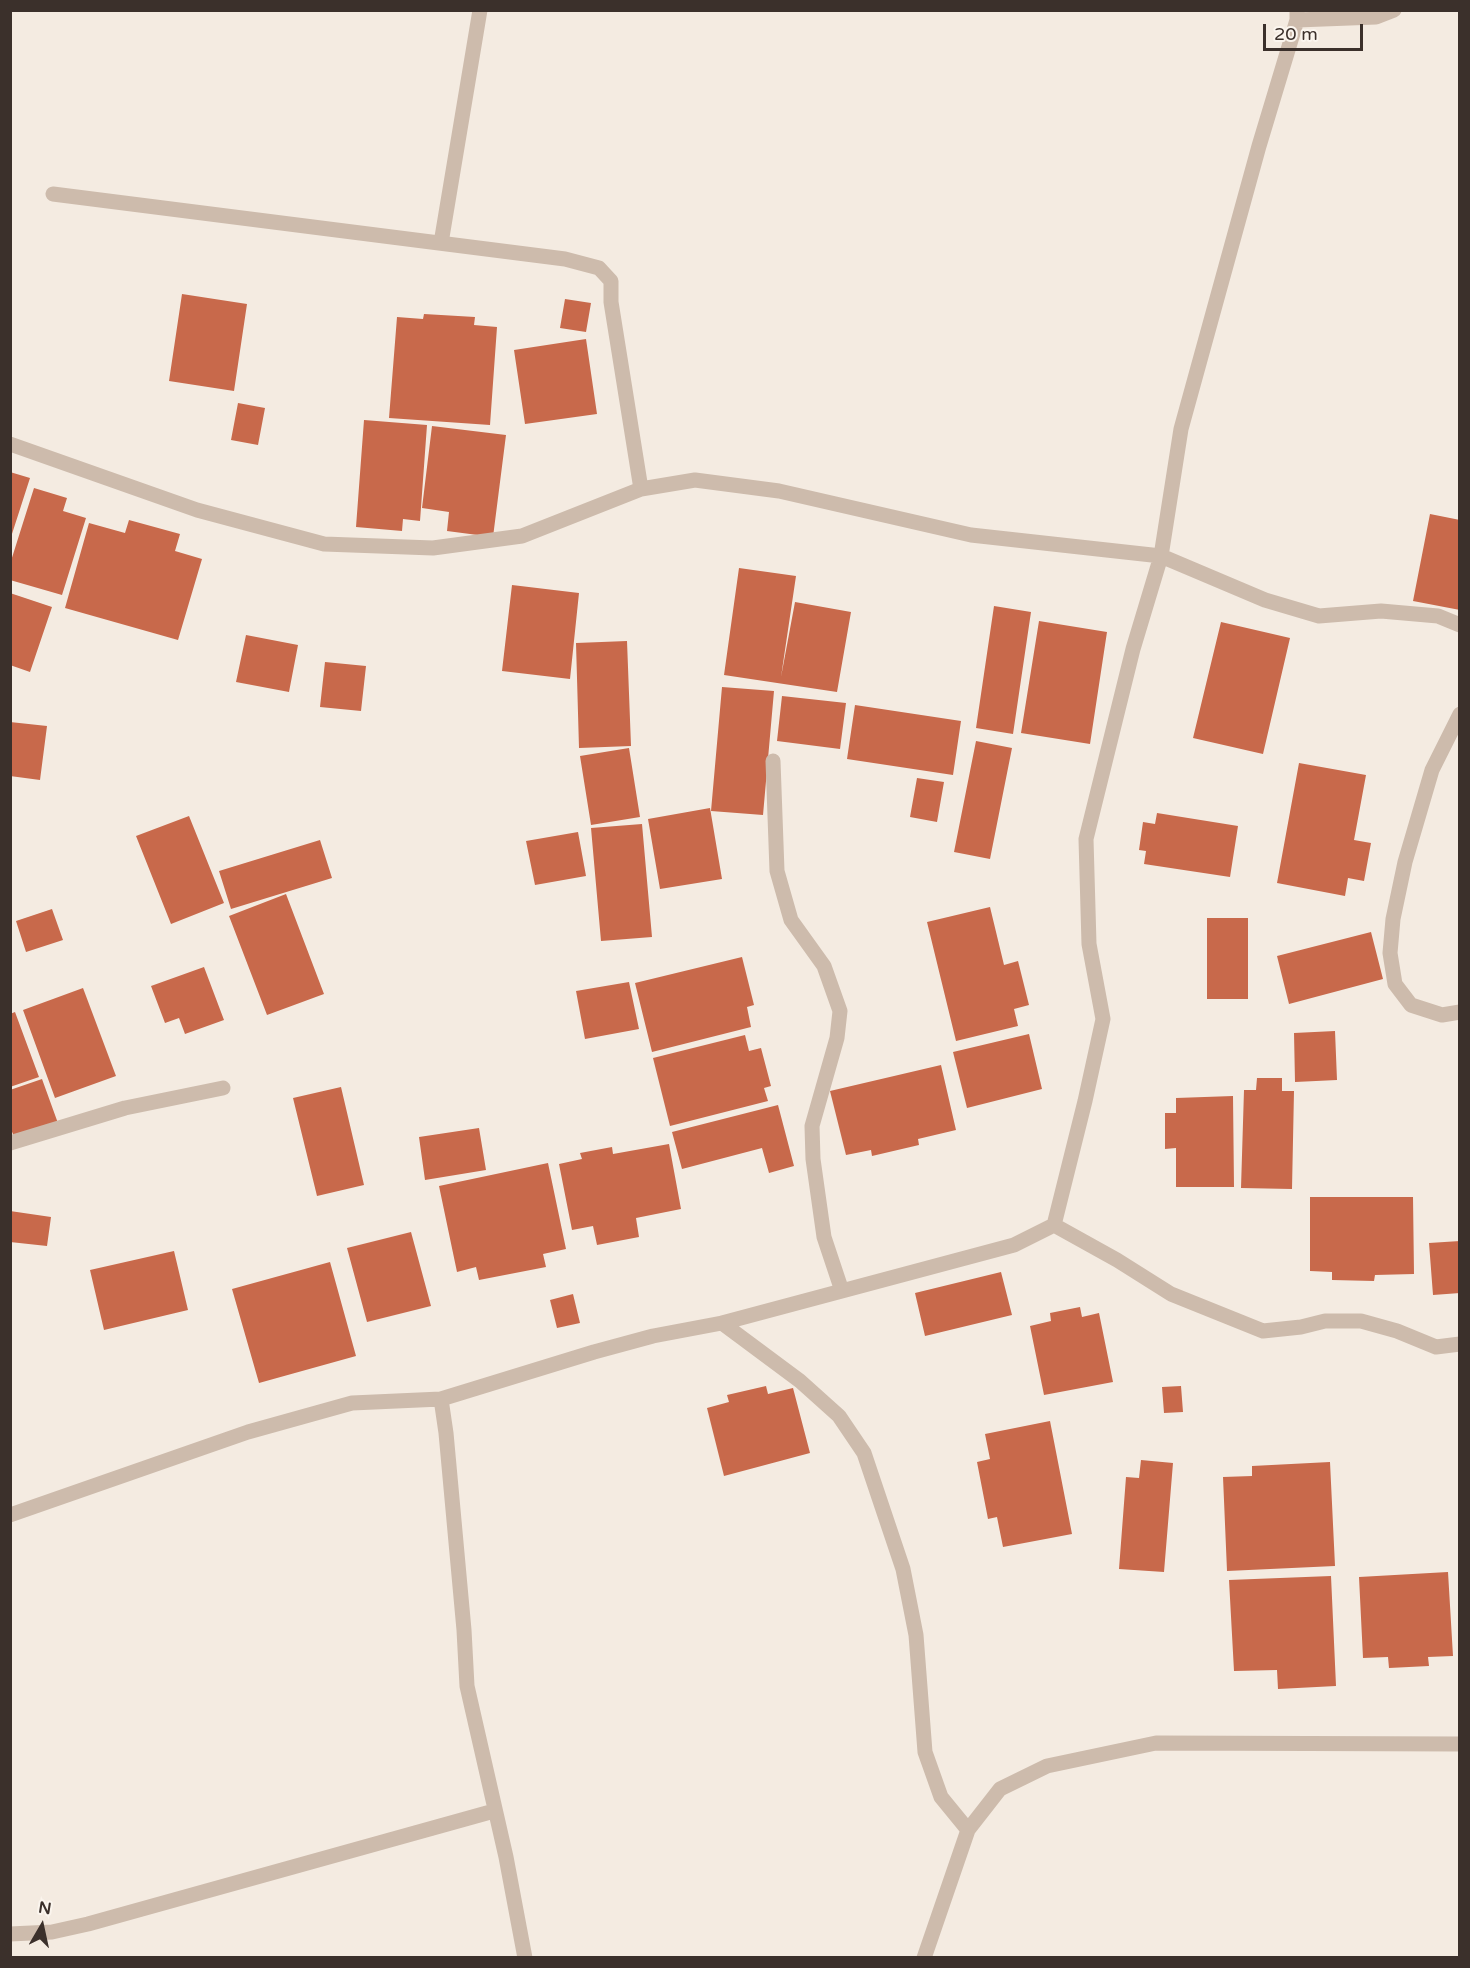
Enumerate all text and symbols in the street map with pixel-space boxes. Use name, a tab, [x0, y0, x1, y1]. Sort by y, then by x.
scale bar	[1266, 12, 1366, 50]
text: 20 m	[1274, 23, 1318, 45]
north arrow	[12, 1896, 72, 1956]
text: N	[37, 1897, 53, 1919]

